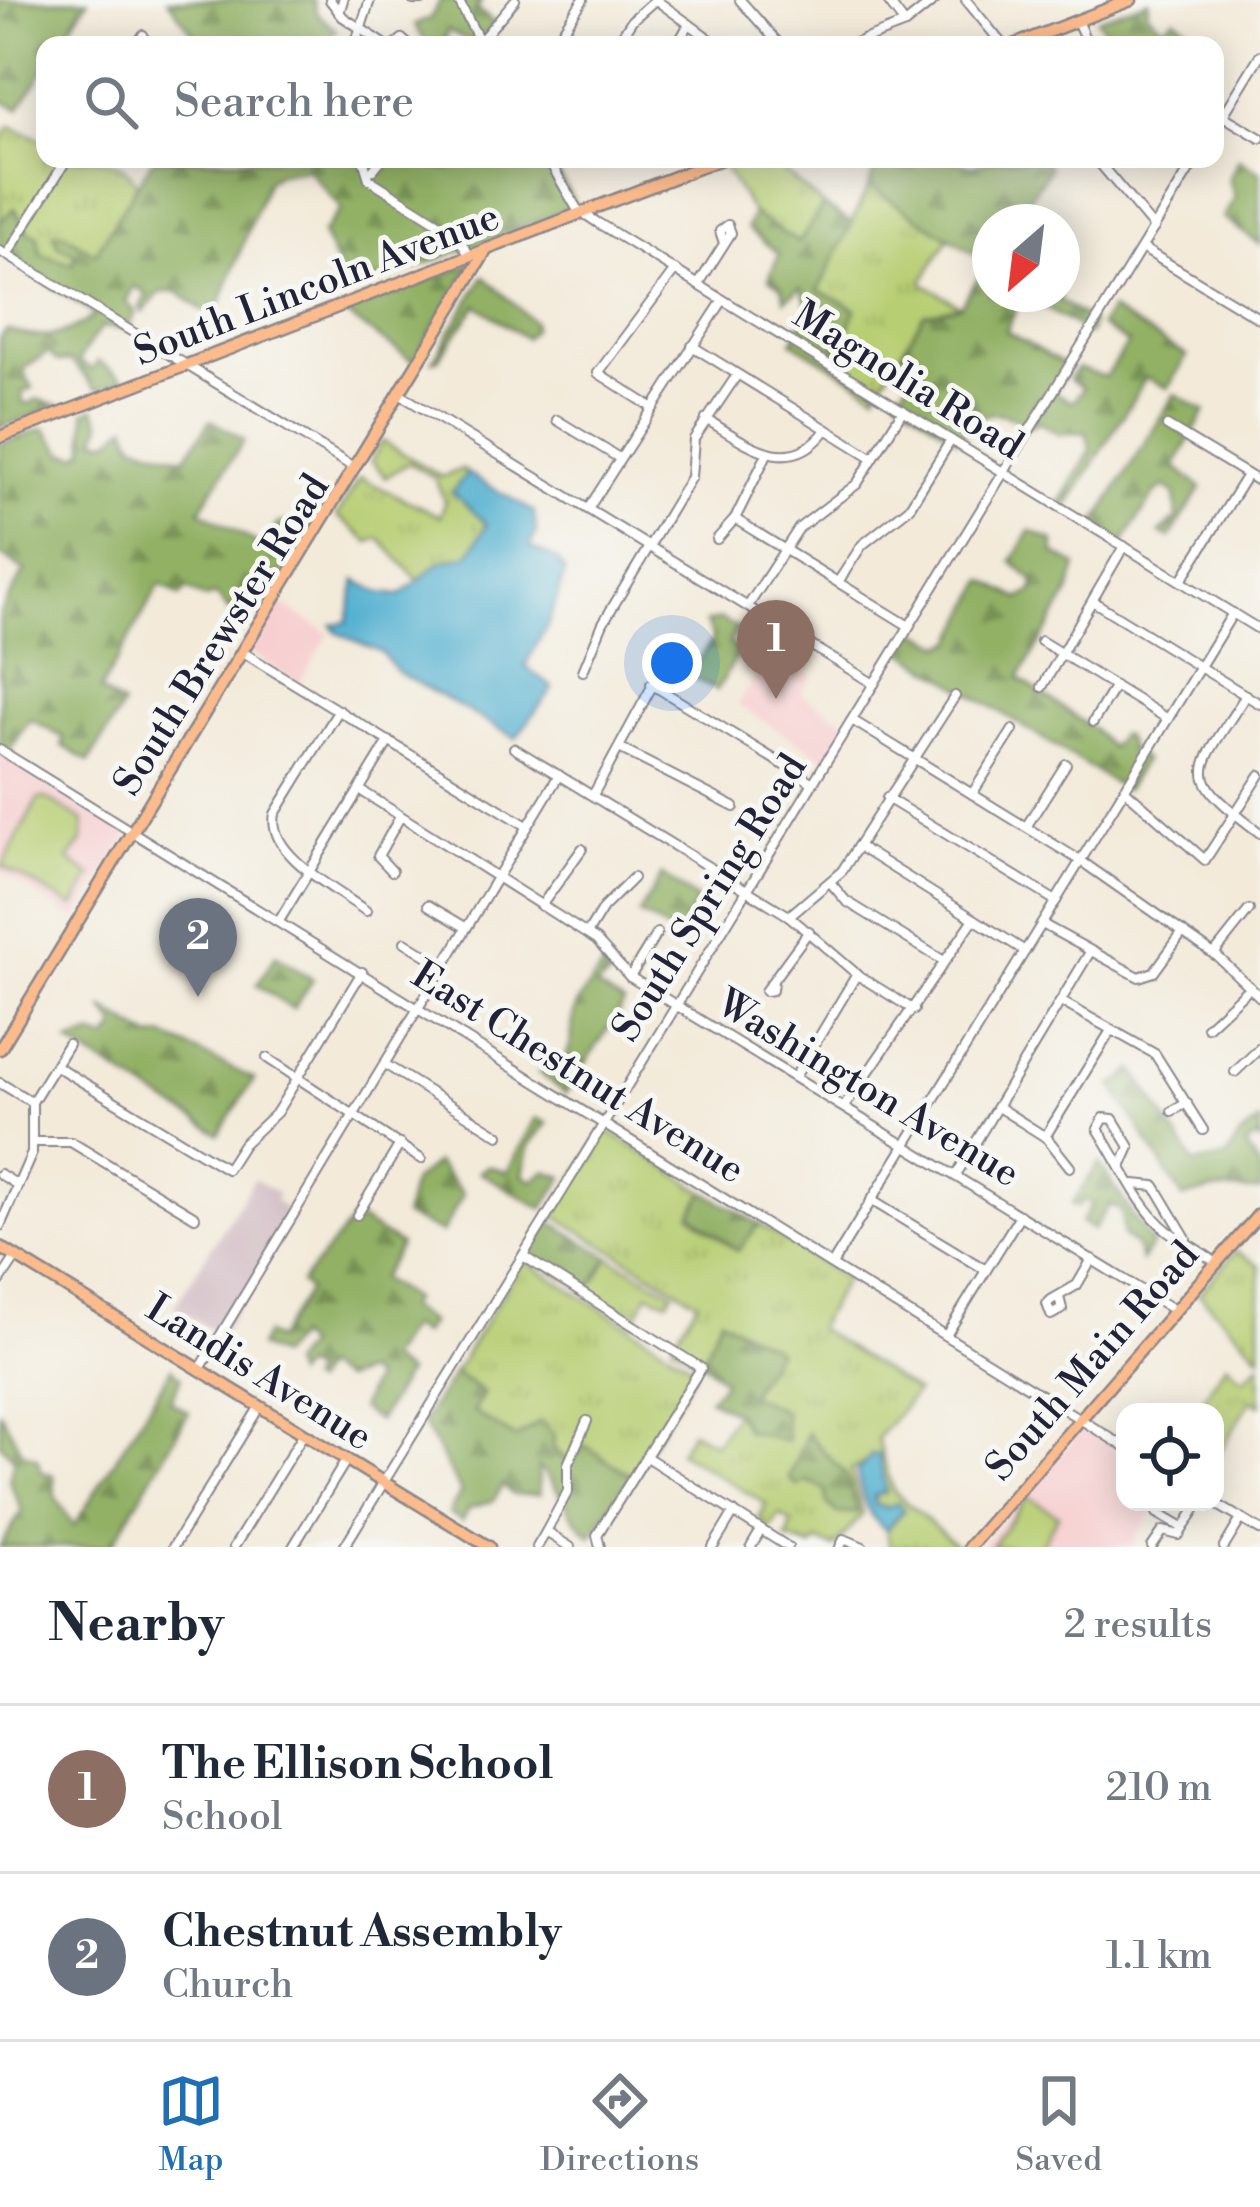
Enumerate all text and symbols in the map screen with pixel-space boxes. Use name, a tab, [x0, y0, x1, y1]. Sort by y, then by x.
search box	[36, 36, 1224, 168]
icon: search	[78, 69, 144, 135]
text: Search here	[174, 74, 414, 131]
street label: South Lincoln Avenue	[127, 193, 506, 378]
north arrow	[972, 204, 1080, 312]
street label: Magnolia Road	[784, 291, 1032, 471]
street label: South Brewster Road	[104, 466, 341, 805]
pin: 1	[737, 600, 815, 699]
your location	[642, 633, 702, 693]
street label: South Spring Road	[602, 746, 818, 1051]
pin: 2	[159, 898, 237, 997]
street label: East Chestnut Avenue	[402, 951, 753, 1195]
street label: Washington Avenue	[706, 978, 1028, 1199]
street label: South Main Road	[976, 1232, 1210, 1491]
street label: Landis Avenue	[137, 1284, 381, 1462]
map controls	[1116, 1403, 1224, 1511]
button: locate	[1116, 1403, 1224, 1511]
text: Nearby	[48, 1593, 224, 1657]
text: 2 results	[1064, 1601, 1212, 1650]
text: The Ellison School	[162, 1736, 553, 1793]
text: 1	[78, 1764, 96, 1813]
text: 210 m	[1106, 1764, 1212, 1813]
text: School	[162, 1793, 282, 1842]
text: Chestnut Assembly	[162, 1904, 562, 1961]
text: 2	[75, 1932, 99, 1981]
text: 1.1 km	[1106, 1932, 1212, 1981]
text: Church	[162, 1961, 293, 2010]
tab: Map	[158, 2068, 224, 2181]
tab: Directions	[540, 2068, 699, 2181]
tab: Saved	[1015, 2068, 1102, 2181]

